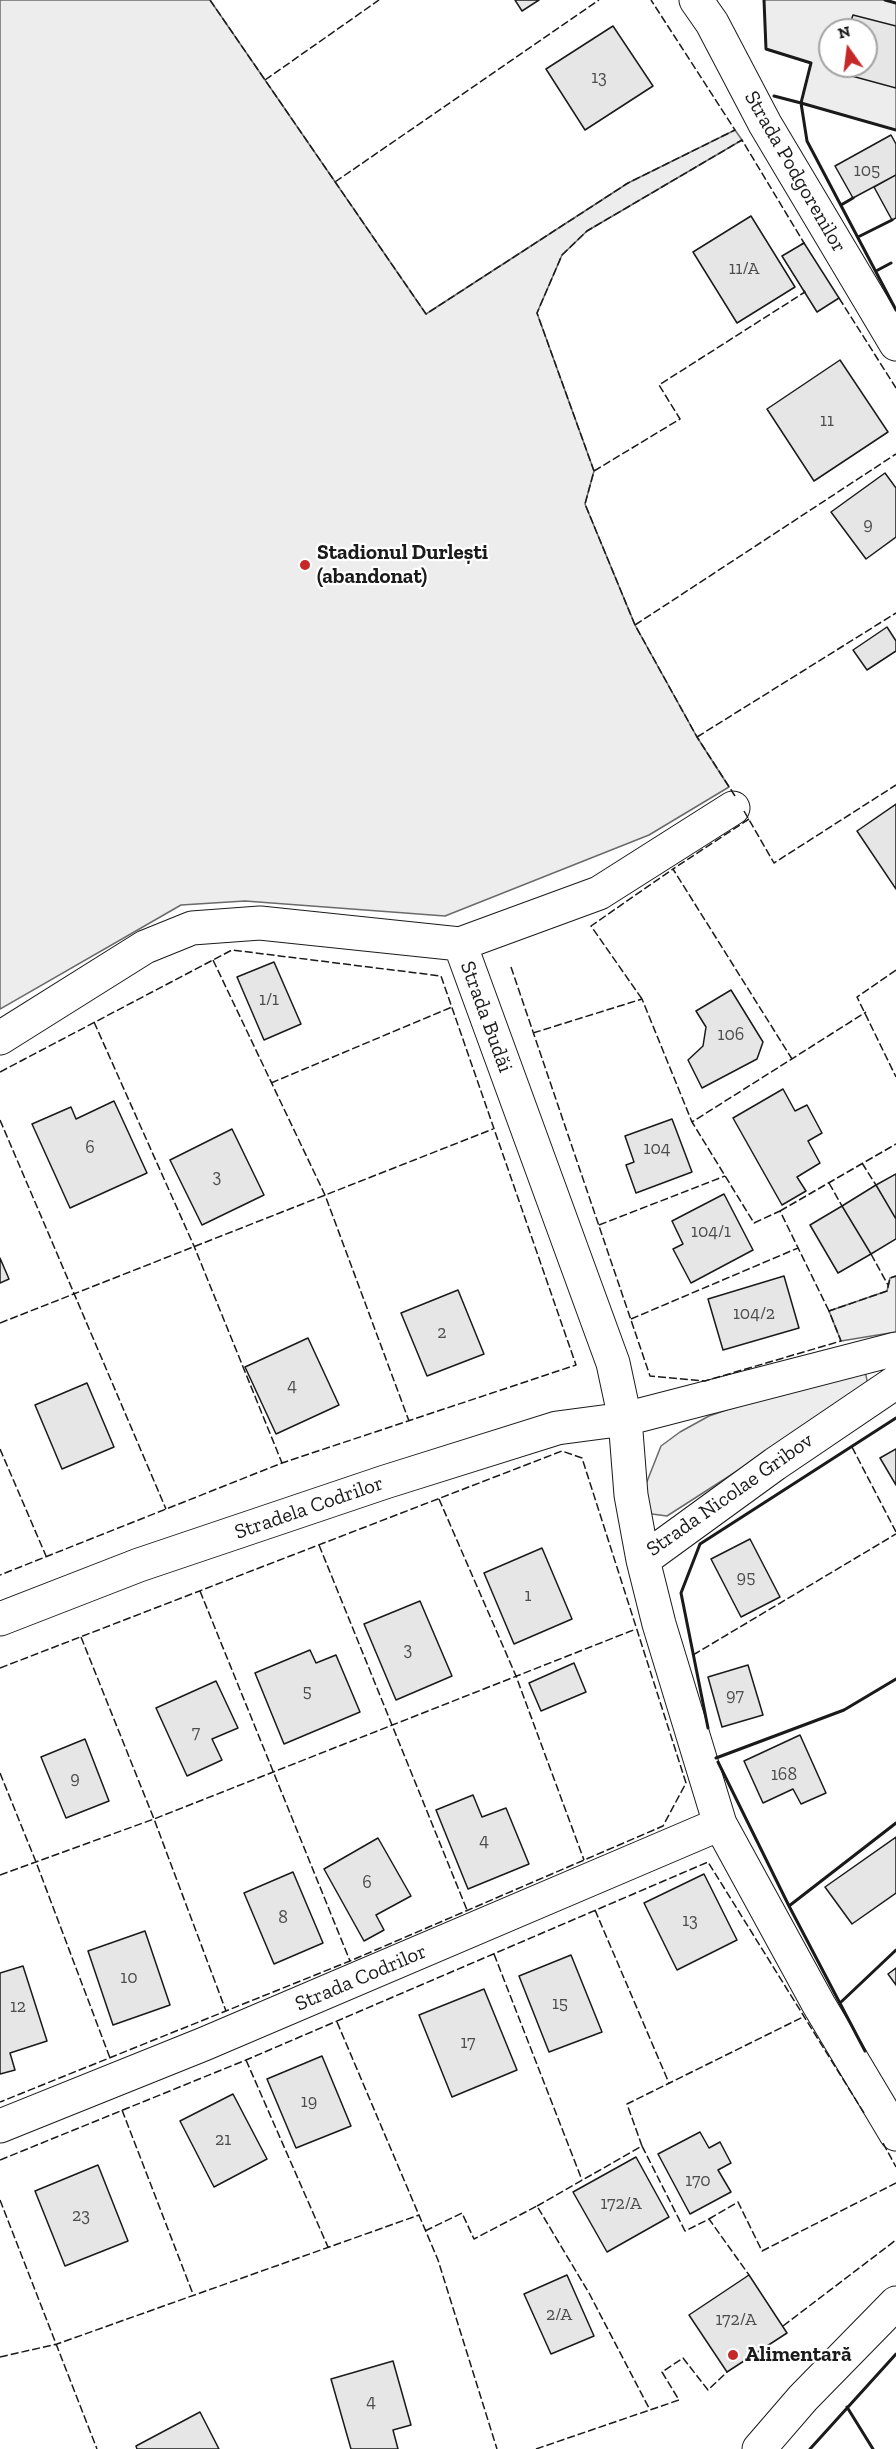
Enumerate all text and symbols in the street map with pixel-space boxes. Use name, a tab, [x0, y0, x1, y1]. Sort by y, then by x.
north arrow	[818, 18, 878, 78]
text: N	[836, 21, 852, 43]
house number: 13	[591, 67, 607, 89]
street label: Strada Podgorenilor	[739, 87, 851, 257]
house number: 105	[854, 160, 880, 182]
house number: 11/A	[729, 258, 759, 280]
house number: 11	[820, 410, 834, 432]
house number: 9	[863, 514, 873, 536]
place label: Stadionul Durlești (abandonat)	[317, 540, 488, 590]
marker: Stadionul Durlești (abandonat)	[298, 558, 312, 572]
street label: Strada Budăi	[454, 958, 518, 1076]
house number: 1/1	[259, 989, 279, 1011]
house number: 106	[718, 1024, 744, 1046]
house number: 6	[85, 1137, 95, 1159]
house number: 104	[644, 1138, 670, 1160]
house number: 3	[213, 1166, 221, 1188]
house number: 104/1	[691, 1221, 731, 1243]
house number: 104/2	[733, 1303, 775, 1325]
house number: 2	[437, 1322, 447, 1344]
house number: 4	[287, 1375, 297, 1397]
street label: Strada Nicolae Gribov	[642, 1428, 818, 1562]
street label: Stradela Codrilor	[231, 1471, 387, 1545]
house number: 95	[737, 1567, 755, 1589]
house number: 1	[525, 1585, 531, 1607]
house number: 3	[404, 1639, 412, 1661]
house number: 5	[302, 1681, 312, 1703]
house number: 97	[726, 1685, 744, 1707]
house number: 7	[192, 1722, 200, 1744]
house number: 168	[771, 1764, 797, 1786]
house number: 9	[70, 1768, 80, 1790]
house number: 4	[479, 1830, 489, 1852]
house number: 6	[362, 1872, 372, 1894]
house number: 8	[278, 1907, 288, 1929]
house number: 13	[682, 1910, 698, 1932]
street label: Strada Codrilor	[292, 1939, 430, 2017]
house number: 10	[120, 1967, 138, 1989]
house number: 15	[552, 1993, 568, 2015]
house number: 12	[10, 1996, 26, 2018]
house number: 17	[460, 2032, 476, 2054]
house number: 19	[301, 2091, 317, 2113]
house number: 21	[215, 2129, 231, 2151]
house number: 170	[685, 2170, 711, 2192]
house number: 172/A	[600, 2193, 642, 2215]
house number: 23	[72, 2205, 90, 2227]
house number: 2/A	[546, 2304, 572, 2326]
house number: 172/A	[715, 2309, 757, 2331]
place label: Alimentară	[745, 2342, 852, 2368]
marker: Alimentară	[726, 2348, 740, 2362]
house number: 4	[366, 2391, 376, 2413]

